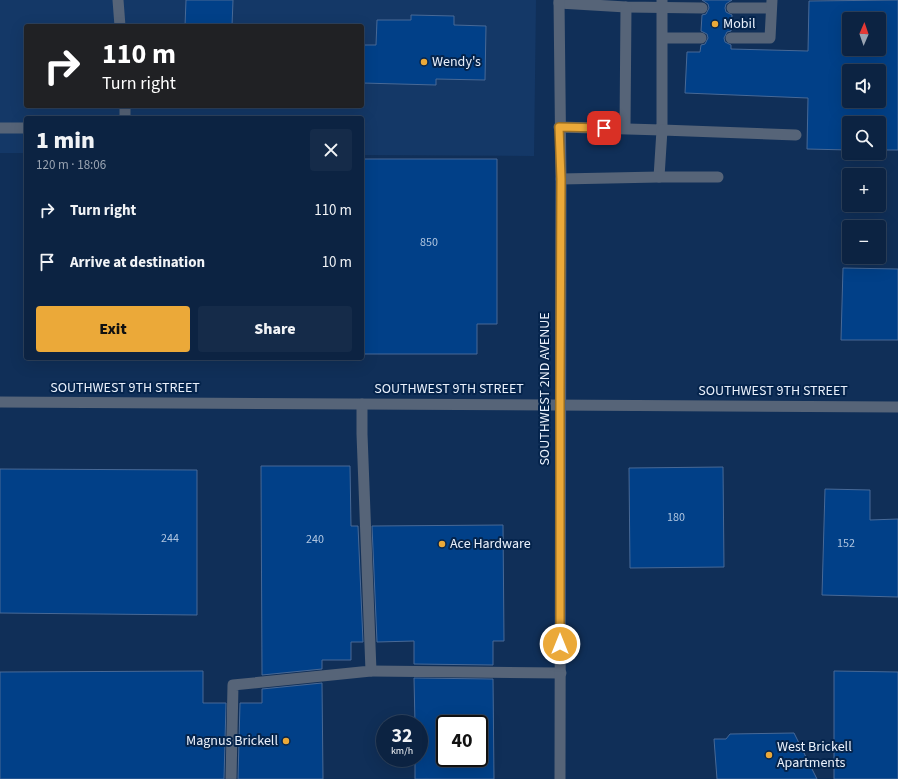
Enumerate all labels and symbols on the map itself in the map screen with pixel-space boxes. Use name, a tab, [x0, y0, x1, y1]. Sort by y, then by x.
north arrow	[842, 12, 886, 56]
place label: Mobil	[723, 14, 756, 34]
marker: Mobil	[710, 19, 720, 29]
place label: Wendy's	[432, 52, 481, 72]
marker: Wendy's	[419, 57, 429, 67]
pin	[587, 111, 621, 145]
house number: 850	[420, 234, 438, 251]
street label: SOUTHWEST 2ND AVENUE	[535, 312, 555, 466]
street label: SOUTHWEST 9TH STREET	[50, 378, 200, 398]
street label: SOUTHWEST 9TH STREET	[374, 379, 524, 399]
street label: SOUTHWEST 9TH STREET	[698, 381, 848, 401]
house number: 180	[667, 509, 685, 526]
house number: 244	[161, 530, 179, 547]
house number: 240	[306, 531, 324, 548]
place label: Ace Hardware	[450, 534, 531, 554]
house number: 152	[837, 535, 855, 552]
marker: Ace Hardware	[437, 539, 447, 549]
position arrow	[539, 623, 581, 665]
speed limit sign: 40	[436, 715, 488, 767]
place label: Magnus Brickell	[186, 731, 278, 751]
marker: Magnus Brickell	[281, 736, 291, 746]
place label: West Brickell Apartments	[777, 737, 852, 773]
marker: West Brickell Apartments	[764, 750, 774, 760]

